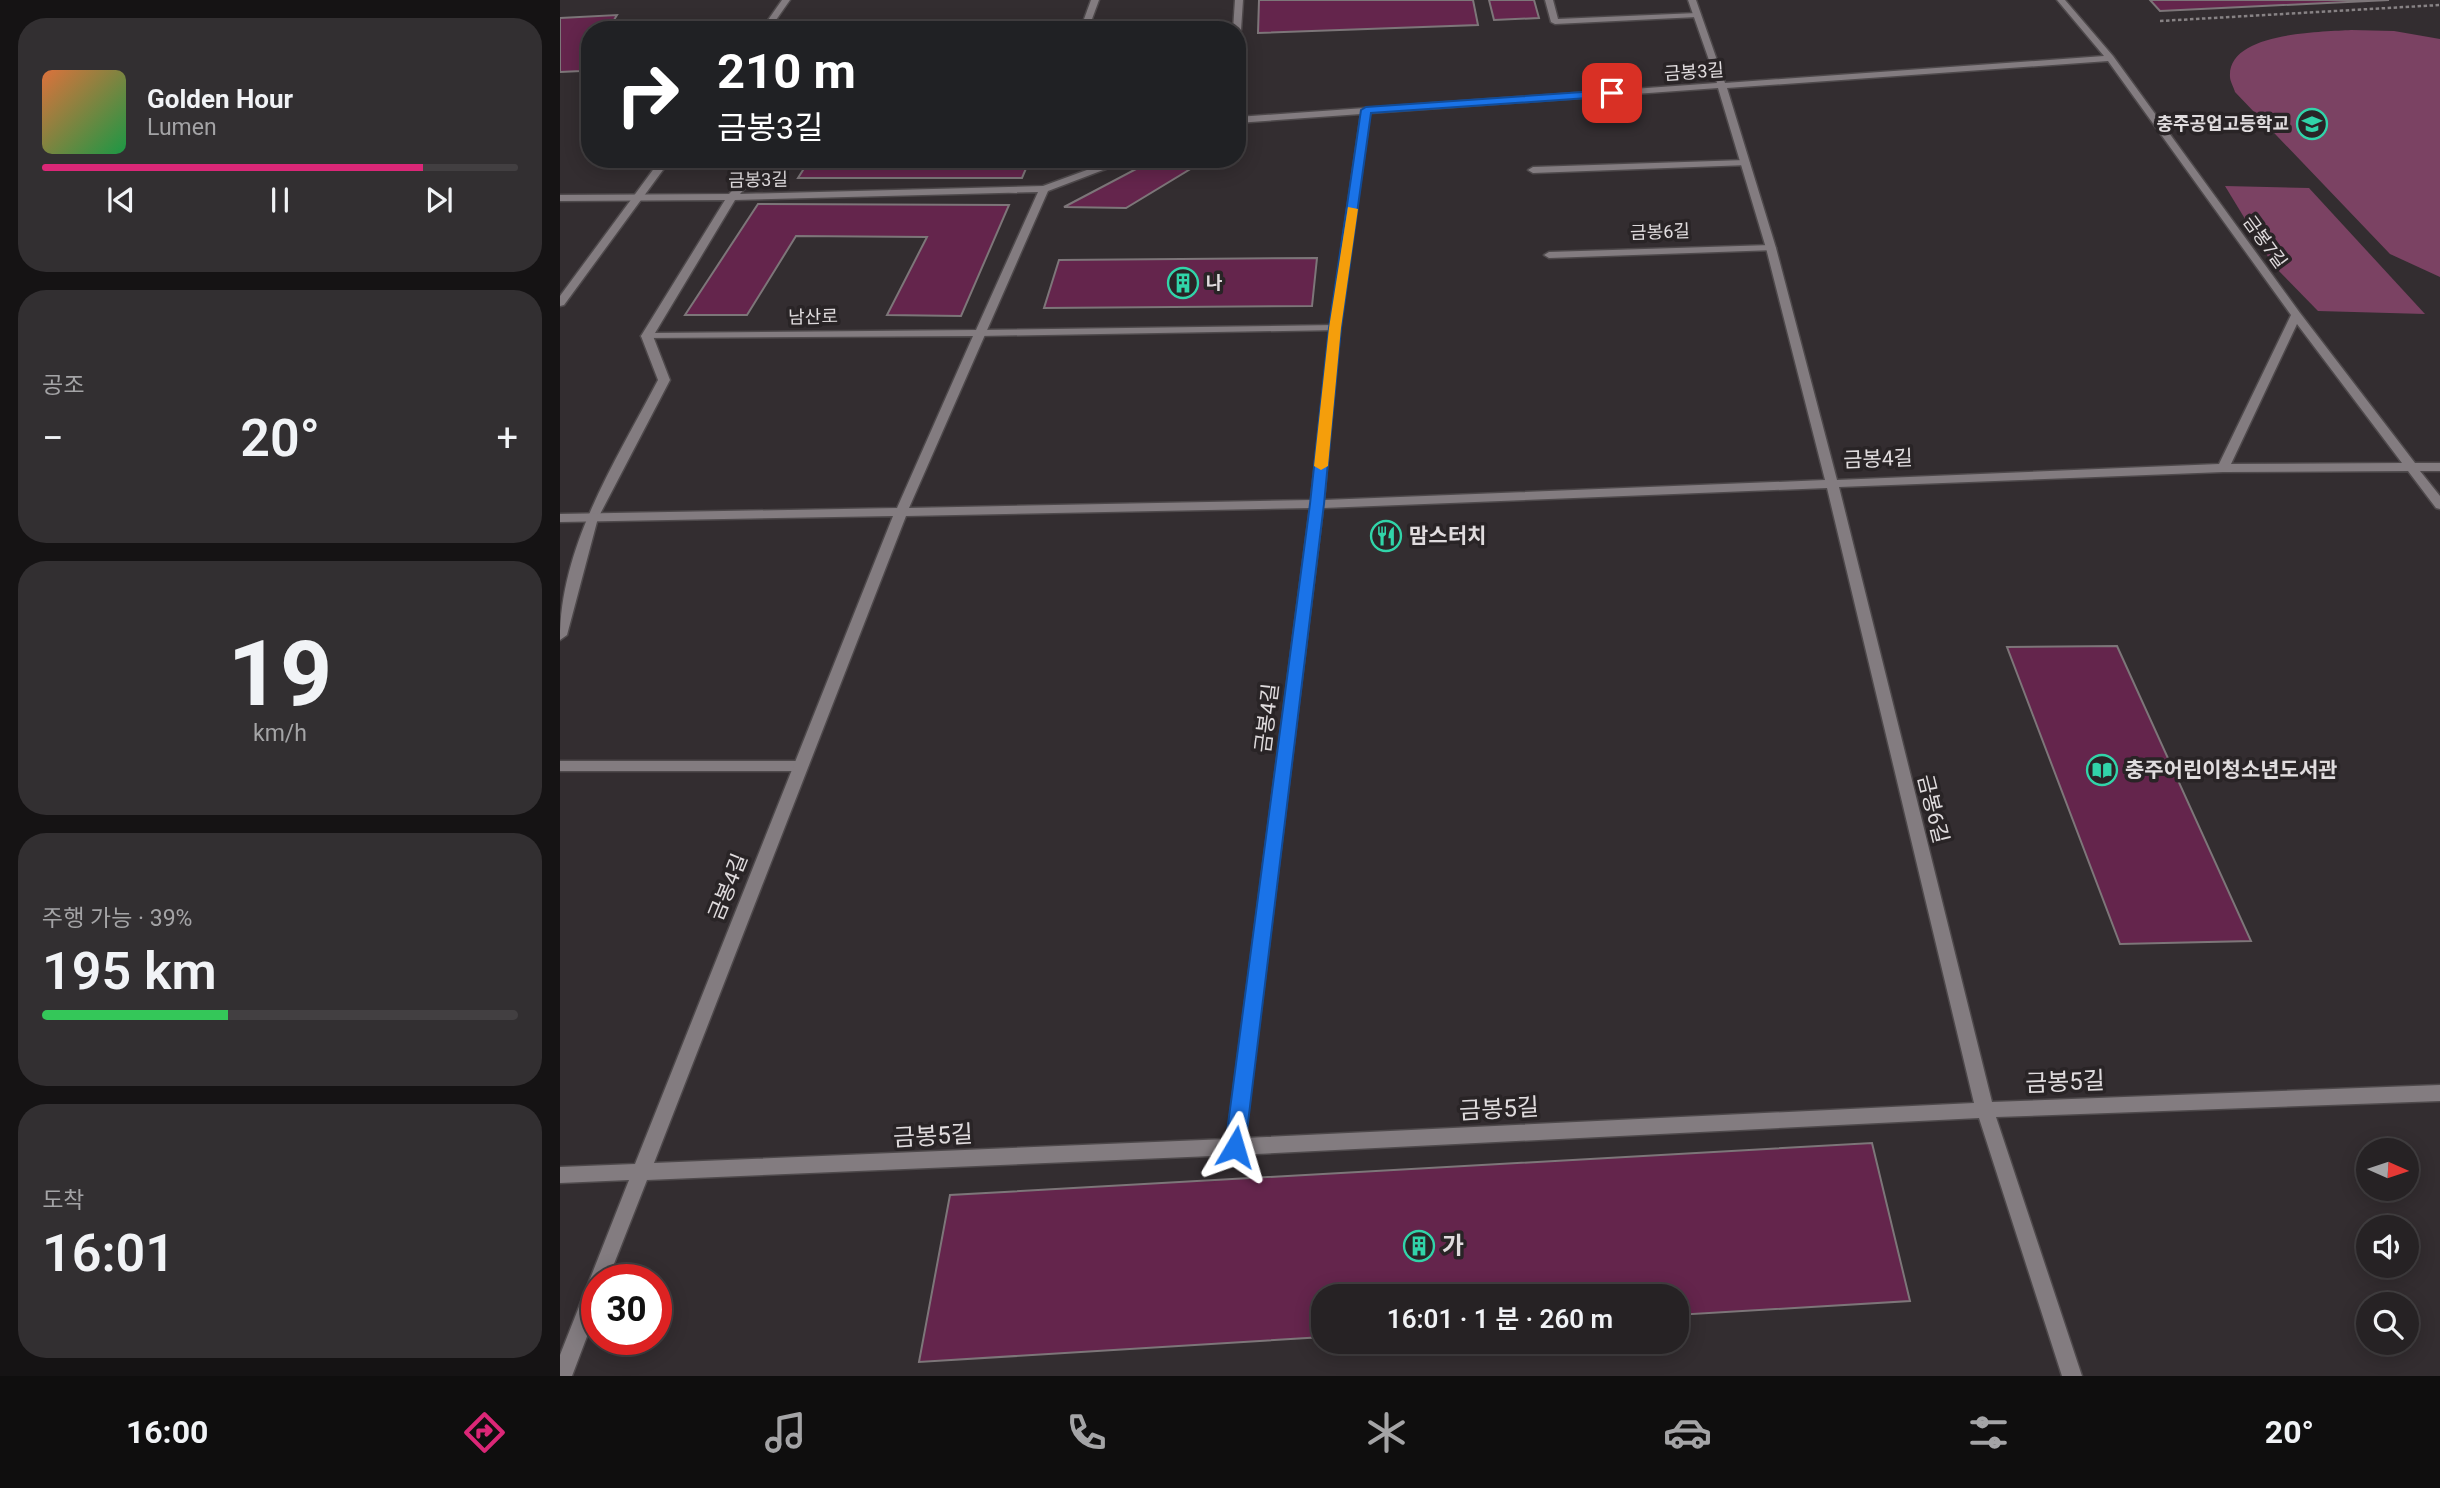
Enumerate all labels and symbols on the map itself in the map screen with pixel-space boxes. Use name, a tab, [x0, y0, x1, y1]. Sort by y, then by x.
street label: 금봉3길	[1663, 59, 1725, 84]
pin	[1582, 63, 1642, 123]
school or university icon: 충주공업고등학교	[2295, 107, 2329, 141]
place label: 충주공업고등학교	[2157, 113, 2289, 134]
street label: 금봉3길	[728, 168, 788, 191]
street label: 금봉7길	[2239, 211, 2291, 272]
street label: 금봉6길	[1630, 220, 1690, 243]
building icon: 나	[1166, 266, 1200, 300]
place label: 나	[1206, 272, 1223, 293]
street label: 남산로	[788, 306, 838, 327]
street label: 금봉4길	[1843, 446, 1913, 472]
restaurant icon: 맘스터치	[1369, 519, 1403, 553]
place label: 맘스터치	[1409, 524, 1486, 548]
street label: 금봉4길	[1251, 682, 1283, 754]
library icon: 충주어린이청소년도서관	[2085, 753, 2119, 787]
place label: 충주어린이청소년도서관	[2125, 758, 2338, 782]
street label: 금봉6길	[1913, 772, 1953, 846]
street label: 금봉4길	[704, 850, 752, 924]
street label: 금봉5길	[2025, 1067, 2105, 1097]
street label: 금봉5길	[1458, 1093, 1540, 1125]
position arrow	[1198, 1110, 1272, 1184]
street label: 금봉5길	[892, 1120, 974, 1152]
north arrow	[2356, 1138, 2418, 1200]
building icon: 가	[1402, 1229, 1436, 1263]
place label: 가	[1442, 1232, 1464, 1260]
speed limit sign: 30	[581, 1264, 672, 1355]

